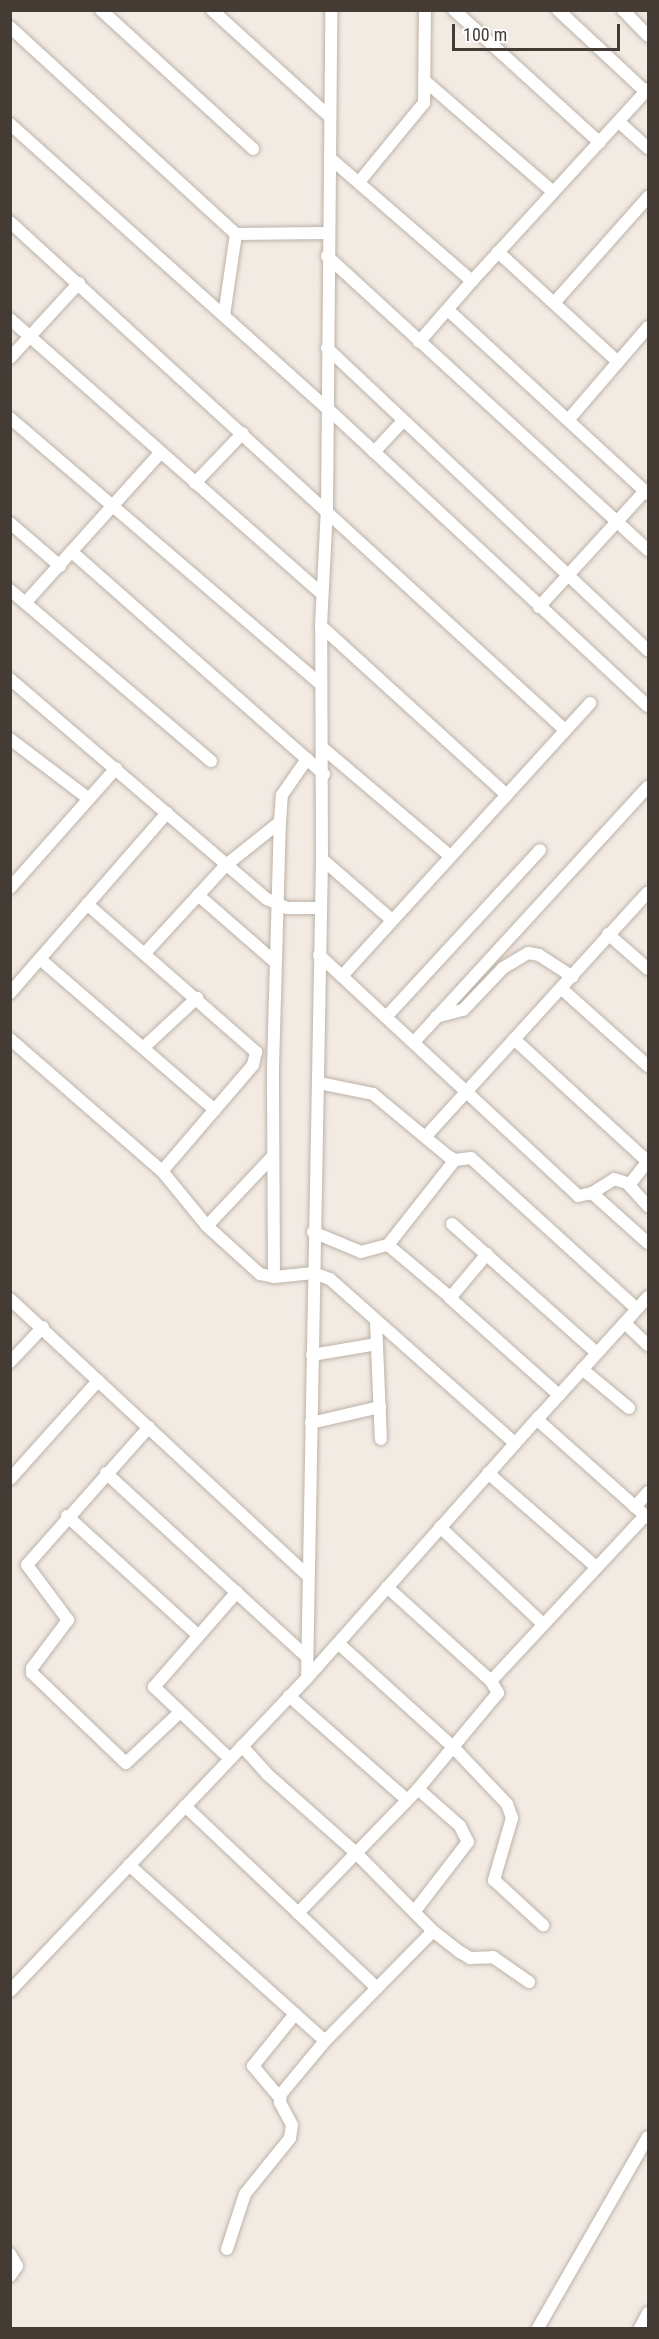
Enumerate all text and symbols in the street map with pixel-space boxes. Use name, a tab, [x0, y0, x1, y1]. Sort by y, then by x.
scale bar	[455, 12, 623, 50]
text: 100 m	[463, 24, 507, 45]

